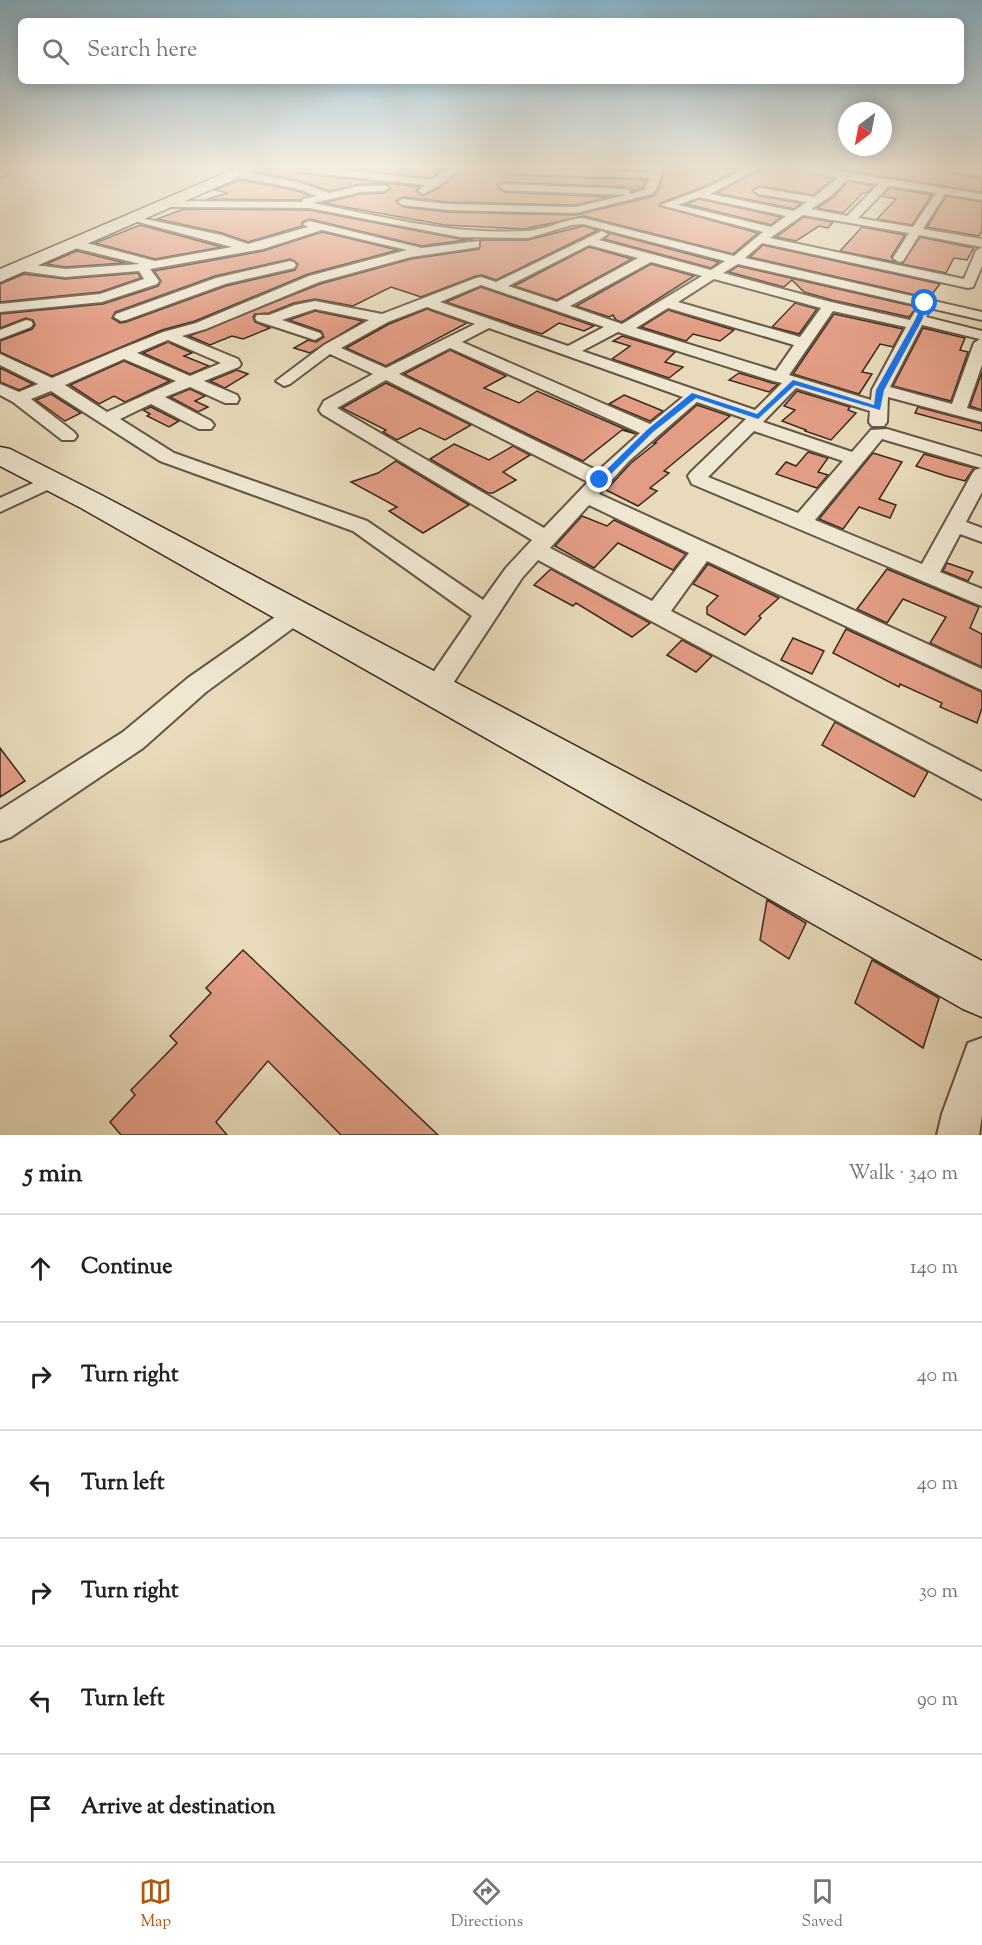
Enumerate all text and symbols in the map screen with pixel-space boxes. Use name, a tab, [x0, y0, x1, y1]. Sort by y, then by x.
search box	[18, 18, 964, 84]
icon: search	[39, 35, 72, 68]
text: Search here	[87, 35, 197, 67]
north arrow	[838, 102, 892, 156]
route start	[911, 289, 937, 315]
route end	[586, 466, 612, 492]
text: 5 min	[24, 1156, 83, 1193]
text: Walk · 340 m	[848, 1160, 958, 1189]
icon: ahead	[24, 1252, 57, 1285]
text: Continue	[81, 1252, 172, 1284]
text: 140 m	[910, 1254, 958, 1283]
icon: right	[24, 1360, 57, 1393]
text: Turn right	[81, 1360, 178, 1392]
text: 40 m	[917, 1362, 958, 1391]
icon: left	[24, 1468, 57, 1501]
text: Turn left	[81, 1468, 164, 1500]
text: 40 m	[917, 1470, 958, 1499]
icon: right	[24, 1576, 57, 1609]
text: Turn right	[81, 1576, 178, 1608]
text: 30 m	[919, 1578, 958, 1607]
icon: left	[24, 1684, 57, 1717]
text: Turn left	[81, 1684, 164, 1716]
text: 90 m	[917, 1686, 958, 1715]
icon: arrive	[24, 1792, 57, 1825]
text: Arrive at destination	[81, 1792, 276, 1824]
tab: Map	[139, 1875, 172, 1934]
tab: Directions	[451, 1875, 523, 1934]
tab: Saved	[802, 1875, 843, 1934]

